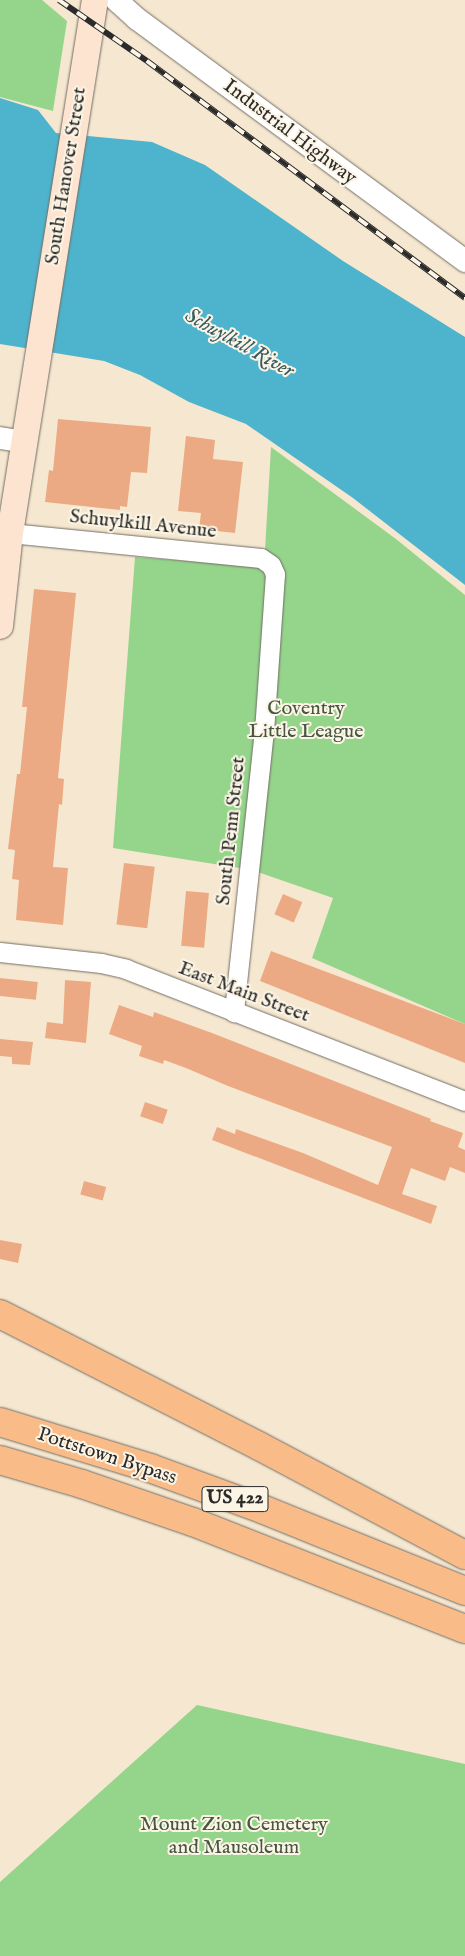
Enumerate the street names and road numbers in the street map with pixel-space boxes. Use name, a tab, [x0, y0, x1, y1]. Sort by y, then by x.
street label: Industrial Highway	[219, 74, 361, 190]
street label: South Hanover Street	[40, 85, 92, 267]
street label: Schuylkill Avenue	[68, 504, 218, 544]
street label: South Penn Street	[211, 756, 251, 906]
street label: East Main Street	[175, 956, 313, 1028]
street label: Pottstown Bypass	[34, 1422, 180, 1490]
road number: US 422	[201, 1482, 269, 1516]

